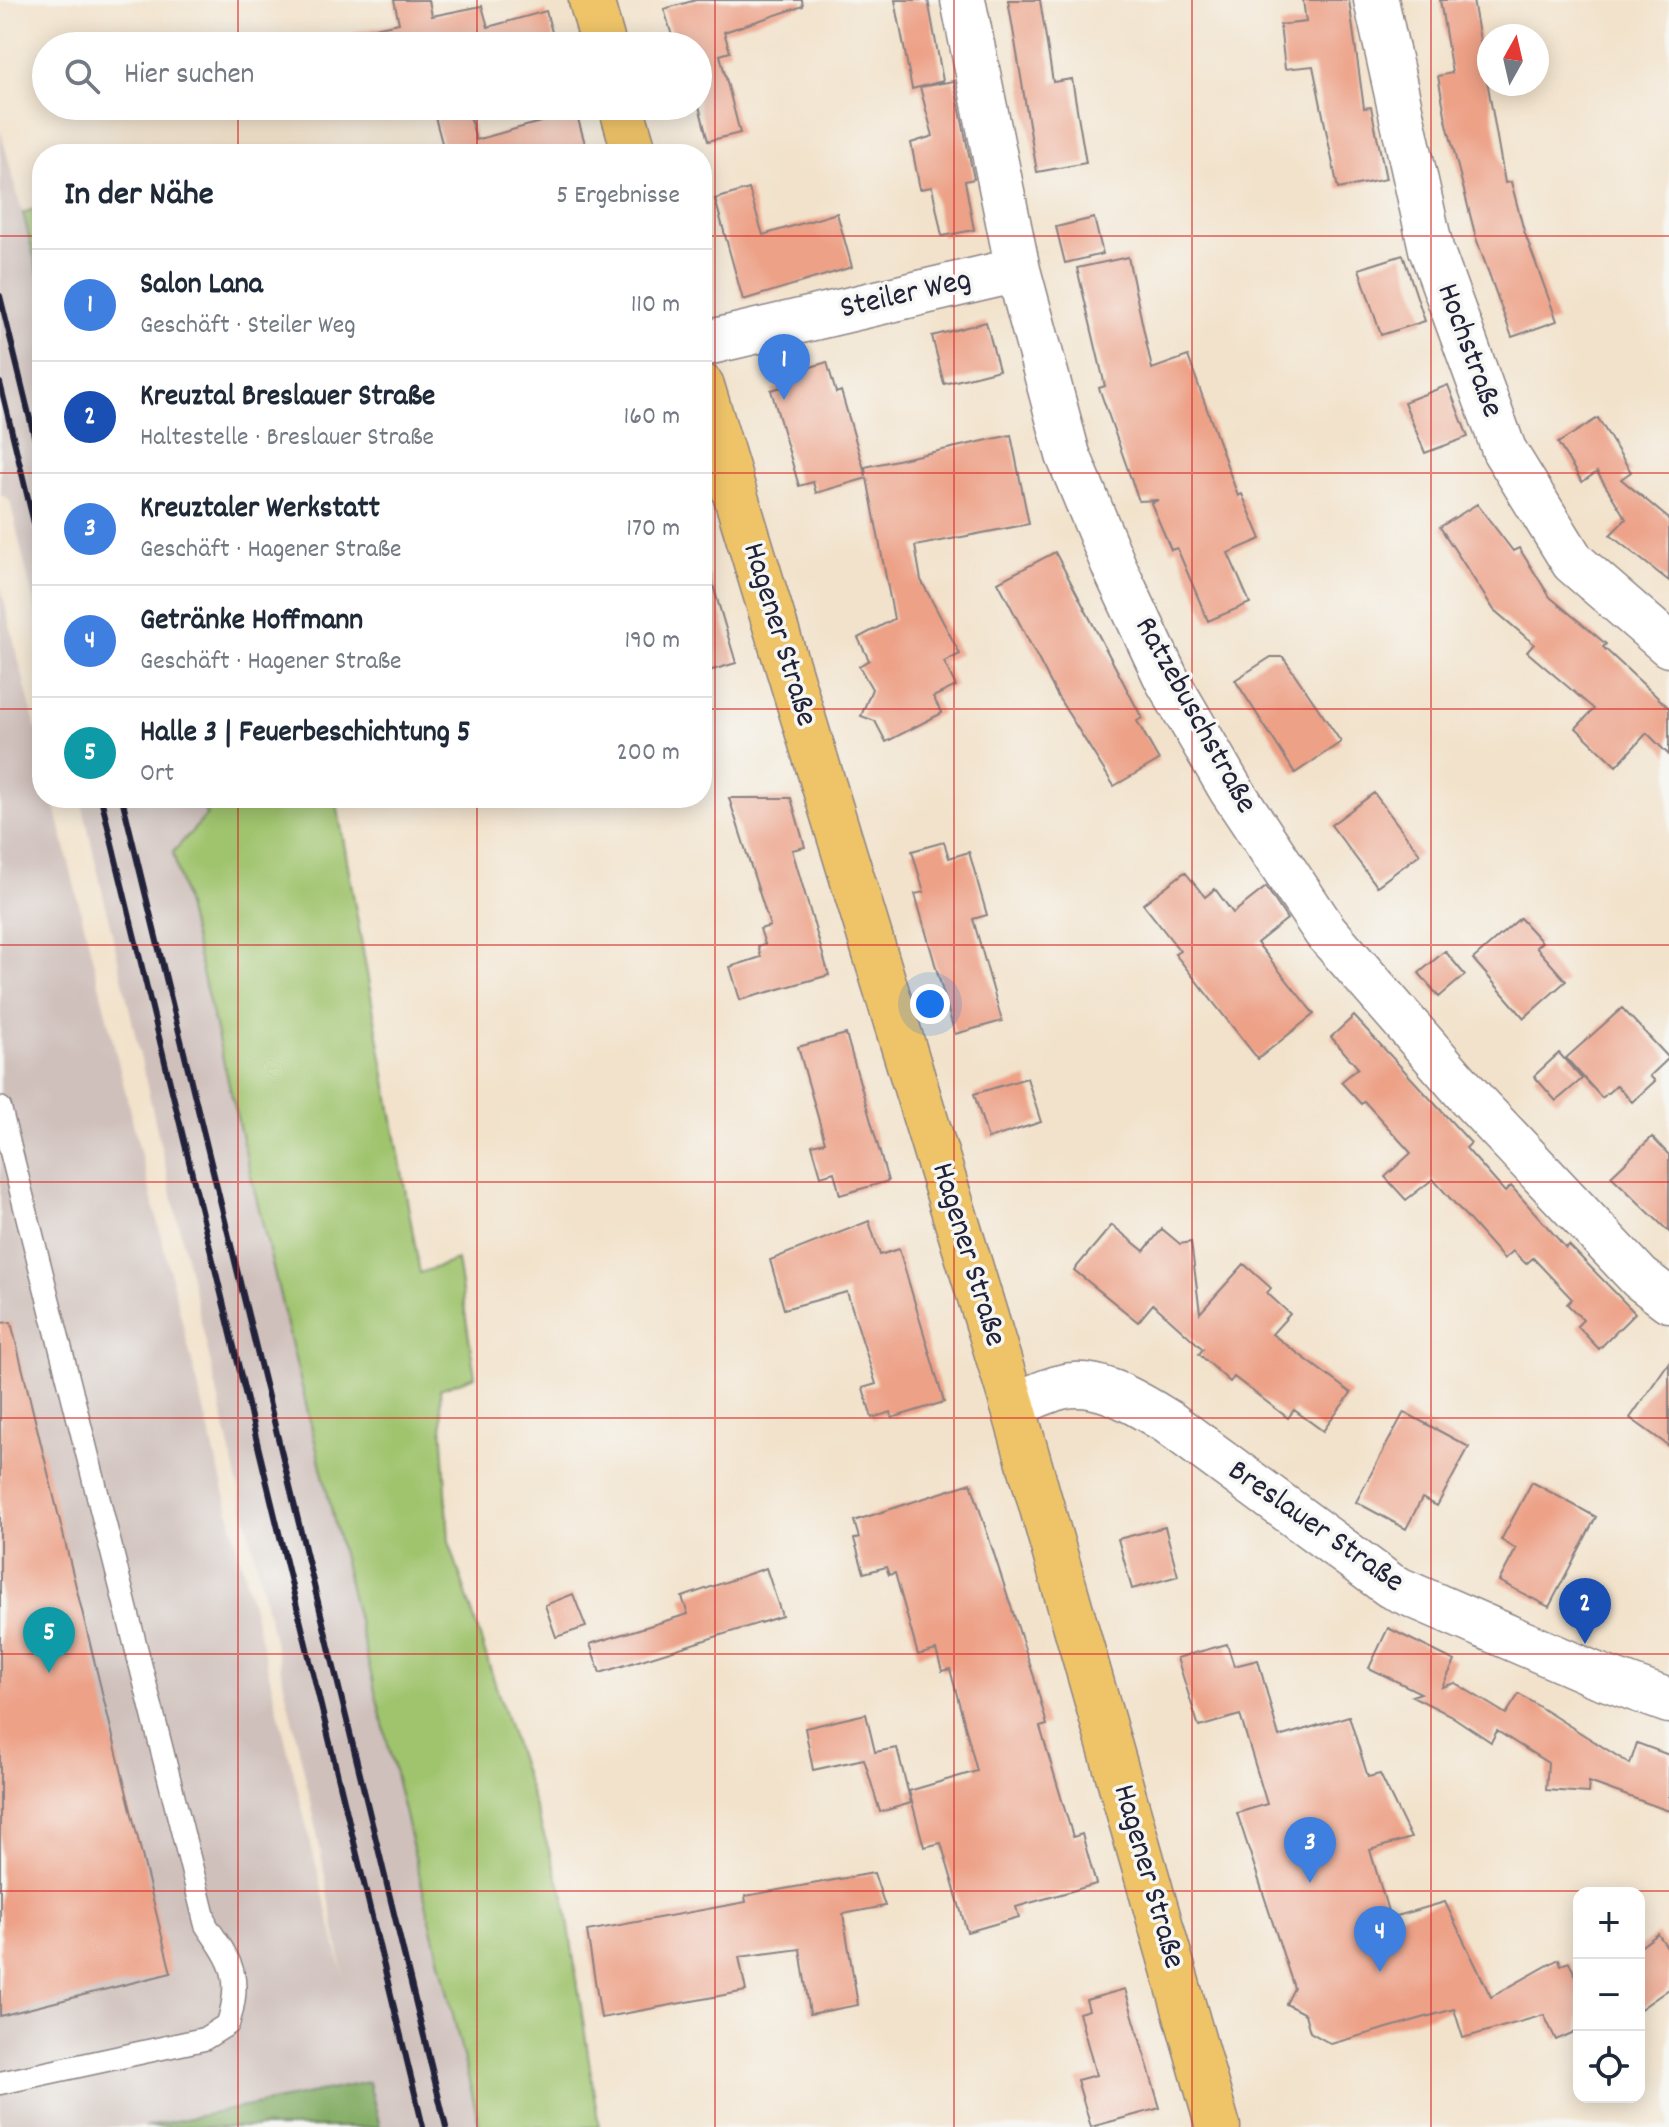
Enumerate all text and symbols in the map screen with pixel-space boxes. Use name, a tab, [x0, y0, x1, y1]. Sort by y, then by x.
north arrow	[1477, 24, 1549, 96]
search box	[32, 32, 712, 120]
icon: search	[60, 54, 104, 98]
text: Hier suchen	[124, 55, 254, 98]
text: In der Nähe	[64, 172, 214, 221]
text: 5 Ergebnisse	[556, 178, 680, 215]
street label: Steiler Weg	[836, 259, 976, 333]
text: Salon Lana	[140, 265, 263, 308]
street label: Hochstraße	[1423, 278, 1513, 424]
text: 1	[87, 287, 93, 324]
text: 110 m	[631, 287, 680, 324]
text: Geschäft · Steiler Weg	[140, 308, 356, 345]
pin: 1	[758, 334, 810, 400]
text: Kreuztal Breslauer Straße	[140, 377, 435, 420]
text: 2	[84, 399, 96, 436]
text: 160 m	[624, 399, 680, 436]
text: Haltestelle · Breslauer Straße	[140, 420, 434, 457]
text: Kreuztaler Werkstatt	[140, 489, 380, 532]
text: 3	[84, 511, 96, 548]
text: 170 m	[626, 511, 680, 548]
text: Geschäft · Hagener Straße	[140, 532, 402, 569]
street label: Hagener Straße	[728, 538, 828, 732]
text: Getränke Hoffmann	[140, 601, 363, 644]
street label: Ratzebuschstraße	[1121, 609, 1267, 823]
text: 4	[85, 623, 95, 660]
text: 190 m	[624, 623, 680, 660]
text: Geschäft · Hagener Straße	[140, 644, 402, 681]
text: Halle 3 | Feuerbeschichtung 5	[140, 713, 471, 756]
text: 5	[84, 735, 96, 772]
text: 200 m	[616, 735, 680, 772]
text: Ort	[140, 756, 174, 793]
your location	[910, 984, 950, 1024]
street label: Hagener Straße	[917, 1158, 1017, 1352]
street label: Breslauer Straße	[1217, 1450, 1413, 1606]
pin: 2	[1559, 1578, 1611, 1644]
pin: 5	[23, 1607, 75, 1673]
street label: Hagener Straße	[1099, 1780, 1195, 1974]
pin: 3	[1284, 1817, 1336, 1883]
map controls	[1573, 1887, 1645, 2103]
button: +	[1573, 1887, 1645, 1959]
pin: 4	[1354, 1906, 1406, 1972]
button: −	[1573, 1959, 1645, 2031]
button: locate	[1573, 2031, 1645, 2103]

